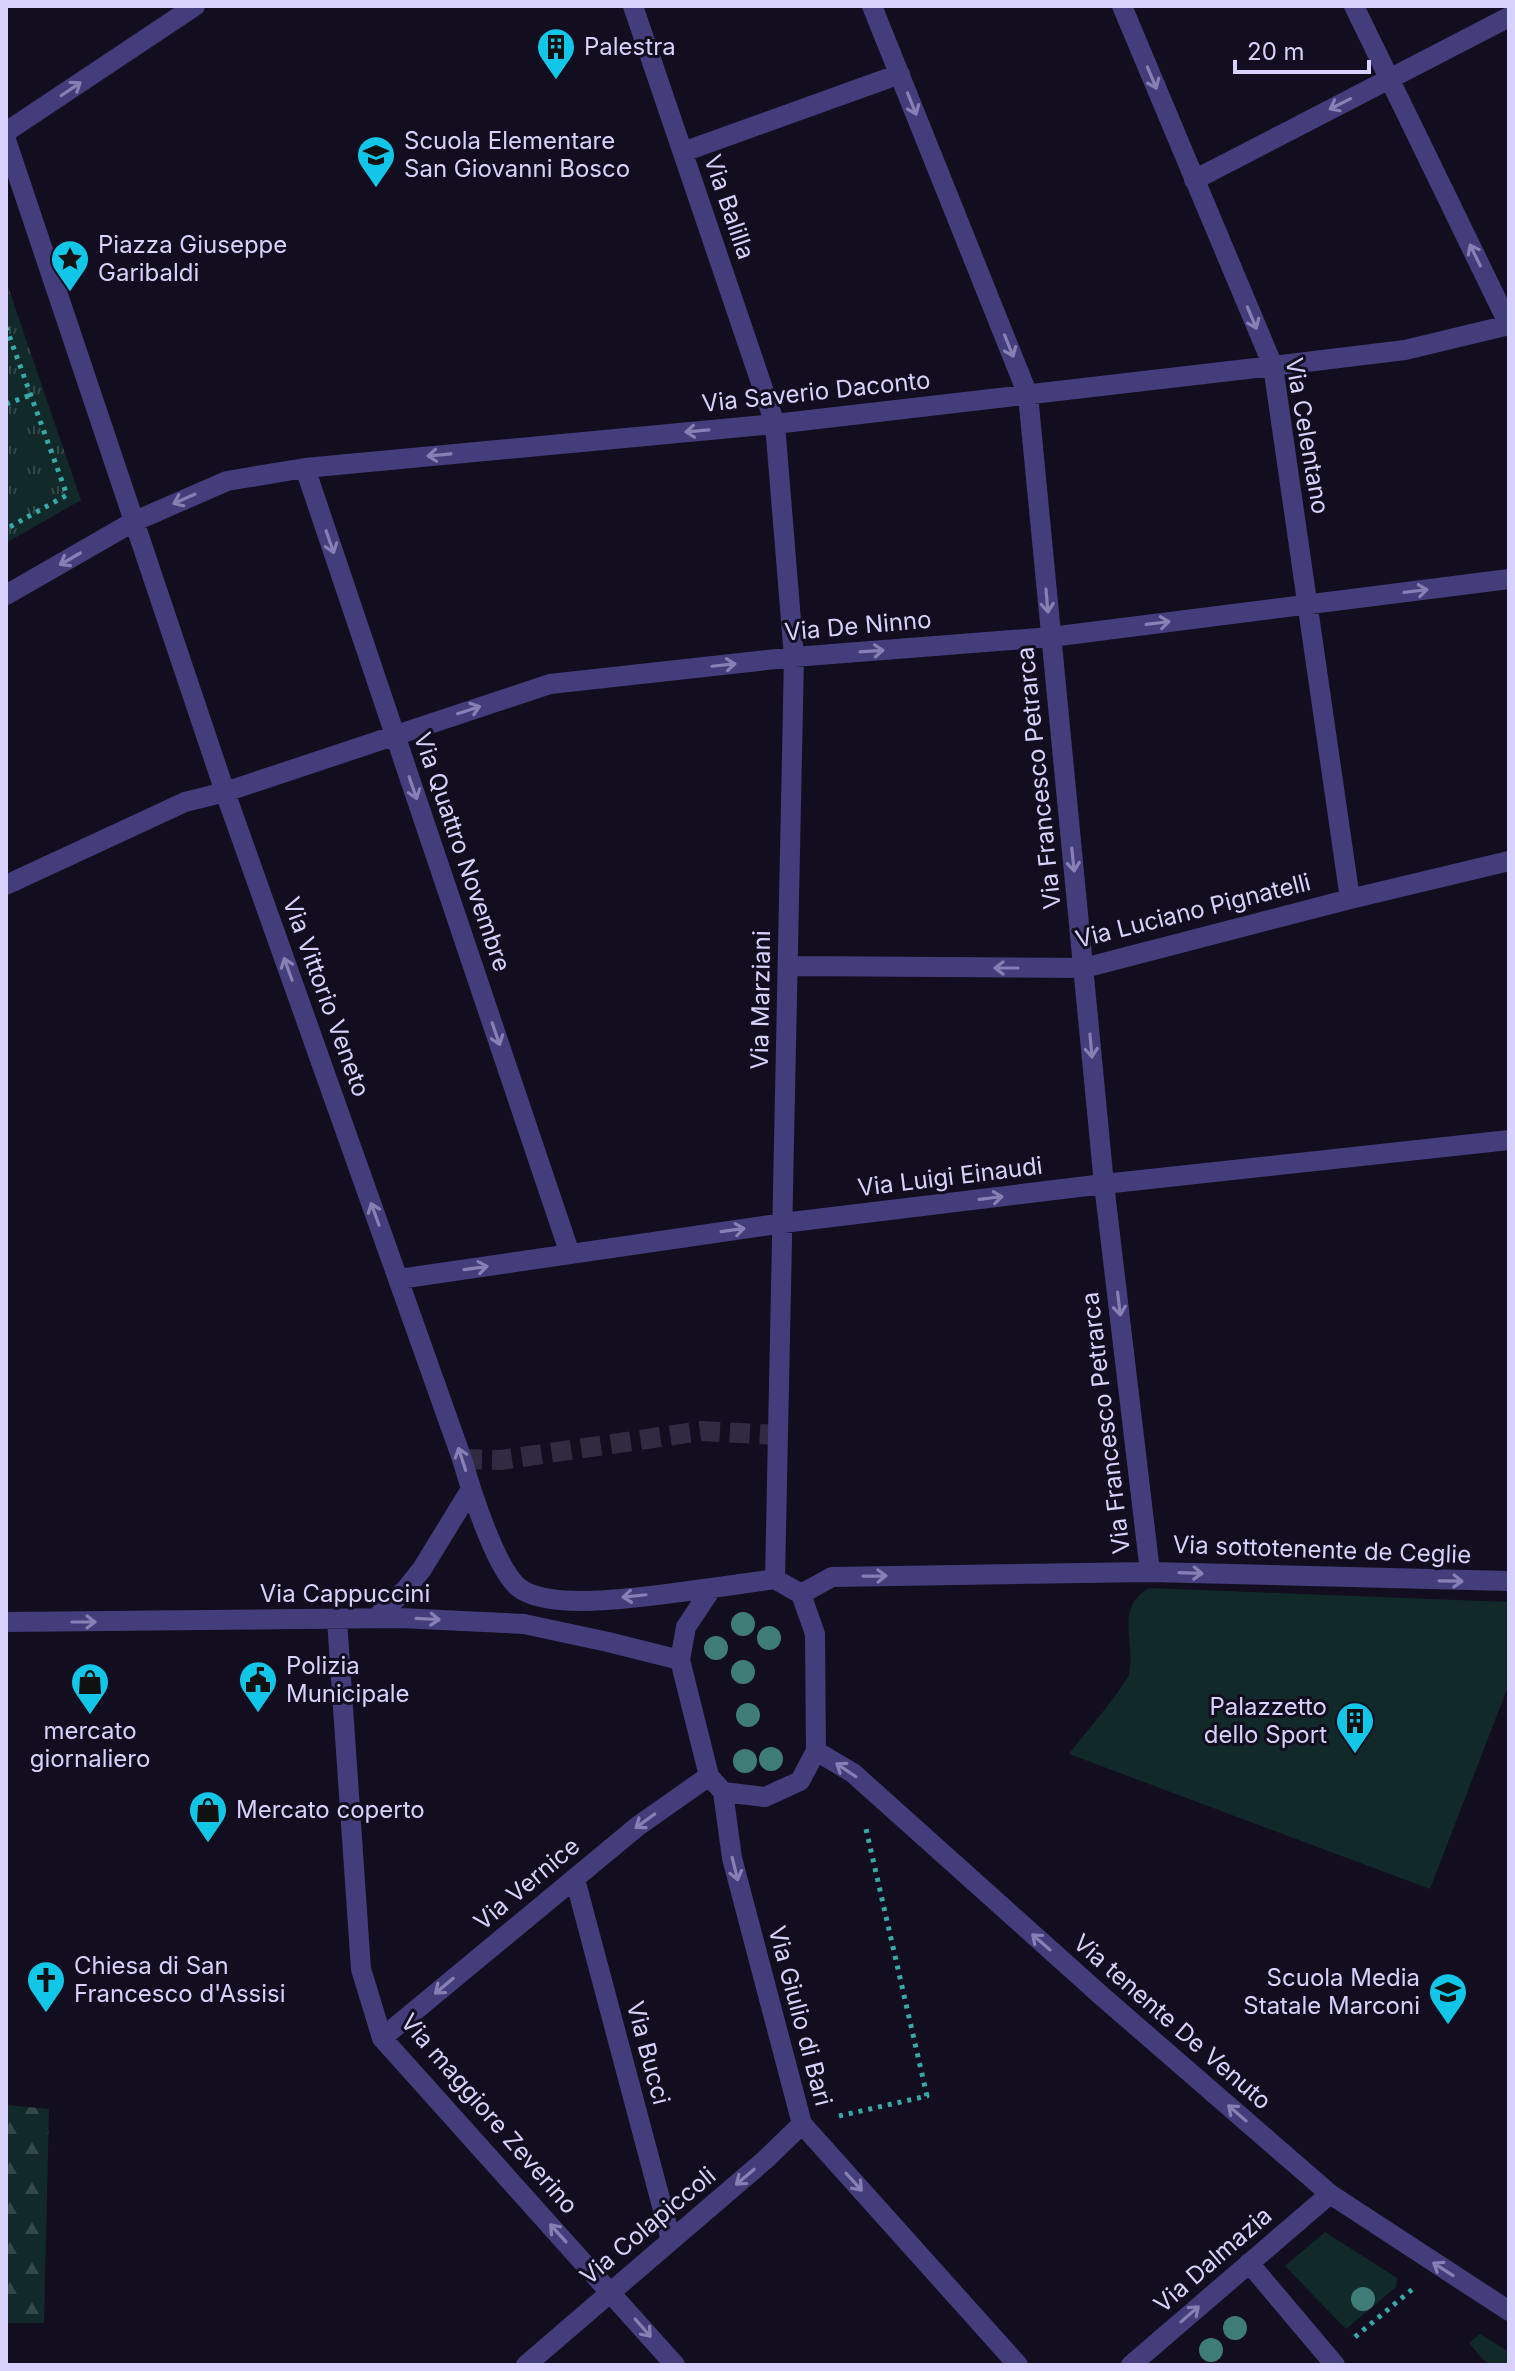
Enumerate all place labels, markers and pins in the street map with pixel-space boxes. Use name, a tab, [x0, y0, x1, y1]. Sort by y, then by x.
building icon: Palestra	[535, 26, 577, 81]
place label: Palestra	[584, 32, 676, 61]
place label: Scuola Elementare San Giovanni Bosco	[404, 126, 630, 183]
school or university icon: Scuola Elementare San Giovanni Bosco	[355, 134, 397, 189]
place label: Piazza Giuseppe Garibaldi	[98, 230, 287, 287]
place icon: Piazza Giuseppe Garibaldi	[49, 238, 91, 293]
place label: Polizia Municipale	[286, 1651, 410, 1708]
public building icon: Polizia Municipale	[237, 1659, 279, 1714]
shop icon: mercato giornaliero	[69, 1661, 111, 1716]
place label: Palazzetto dello Sport	[1204, 1692, 1327, 1749]
building icon: Palazzetto dello Sport	[1334, 1700, 1376, 1755]
place label: mercato giornaliero	[30, 1716, 150, 1773]
shop icon: Mercato coperto	[187, 1789, 229, 1844]
place label: Mercato coperto	[236, 1795, 425, 1824]
place label: Chiesa di San Francesco d'Assisi	[74, 1951, 286, 2008]
church icon: Chiesa di San Francesco d'Assisi	[25, 1959, 67, 2014]
place label: Scuola Media Statale Marconi	[1243, 1963, 1420, 2020]
school or university icon: Scuola Media Statale Marconi	[1427, 1971, 1469, 2026]

